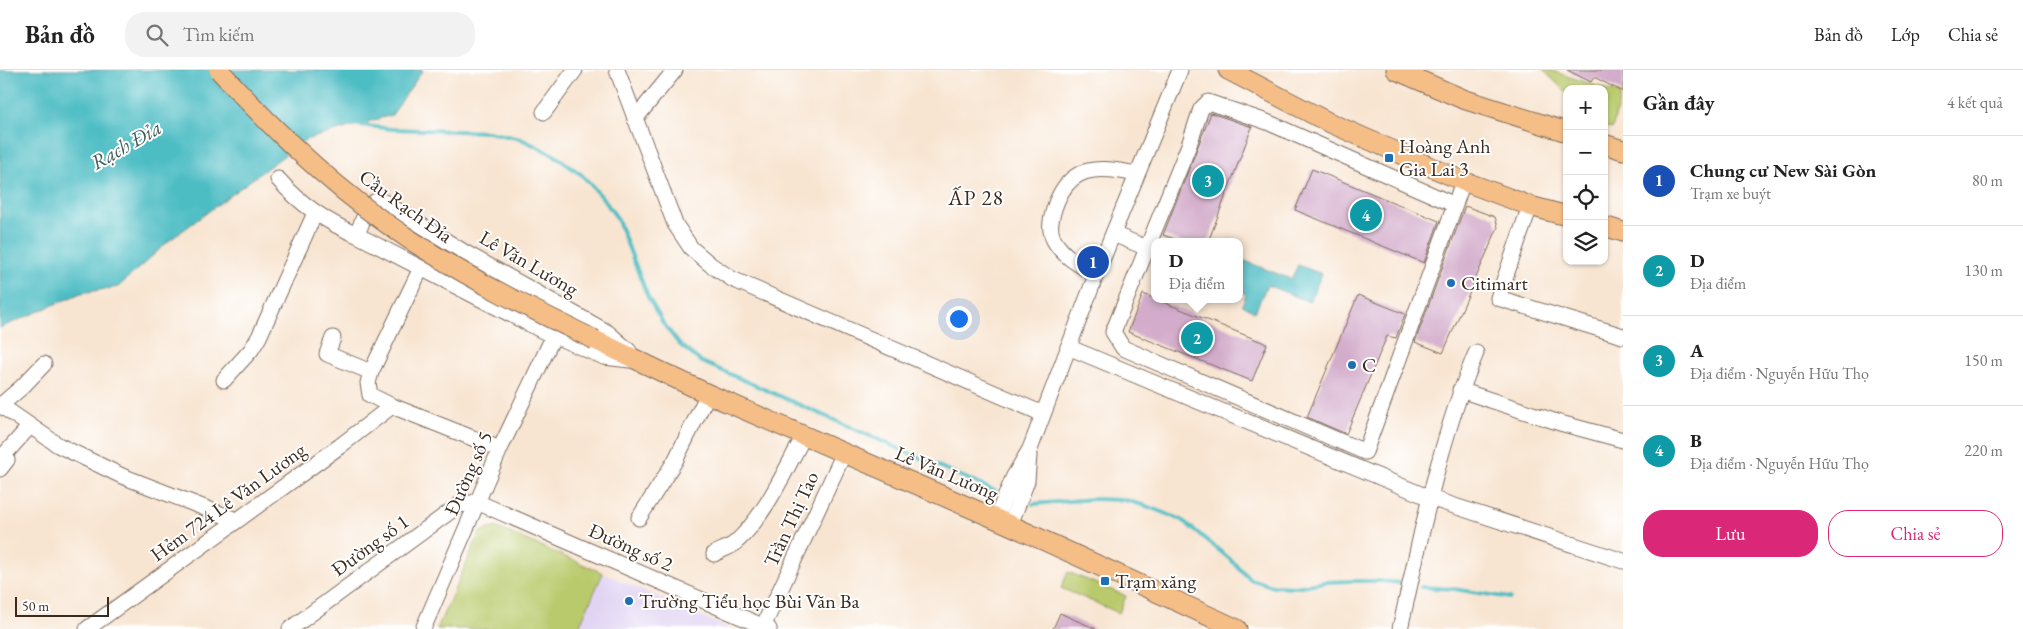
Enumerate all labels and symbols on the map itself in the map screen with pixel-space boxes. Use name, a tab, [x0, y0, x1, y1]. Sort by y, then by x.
water label: Rạch Đỉa	[85, 113, 166, 176]
place label: Hoàng Anh Gia Lai 3	[1399, 133, 1491, 182]
marker: Hoàng Anh Gia Lai 3	[1383, 152, 1395, 164]
pin: 3	[1192, 162, 1224, 200]
street label: Cầu Rạch Đỉa	[354, 163, 458, 249]
district label: ẤP 28	[947, 184, 1004, 211]
pin: 4	[1350, 196, 1382, 234]
street label: Lê Văn Lương	[475, 224, 583, 302]
pin: 1	[1077, 243, 1109, 281]
place label: Citimart	[1461, 270, 1529, 296]
marker: Citimart	[1445, 277, 1457, 289]
your location	[946, 306, 972, 332]
pin: 2	[1181, 319, 1213, 357]
place label: C	[1362, 352, 1376, 378]
marker: C	[1346, 359, 1358, 371]
street label: Đường số 5	[438, 427, 498, 519]
street label: Hẻm 724 Lê Văn Lương	[145, 437, 311, 567]
street label: Lê Văn Lương	[891, 440, 1003, 507]
street label: Trần Thị Tao	[758, 467, 824, 571]
street label: Đường số 1	[326, 508, 414, 582]
street label: Đường số 2	[585, 517, 678, 577]
place label: Trạm xăng	[1115, 568, 1196, 594]
marker: Trạm xăng	[1099, 575, 1111, 587]
place label: Trường Tiểu học Bùi Văn Ba	[639, 588, 860, 614]
scale bar	[15, 594, 109, 617]
marker: Trường Tiểu học Bùi Văn Ba	[623, 595, 635, 607]

